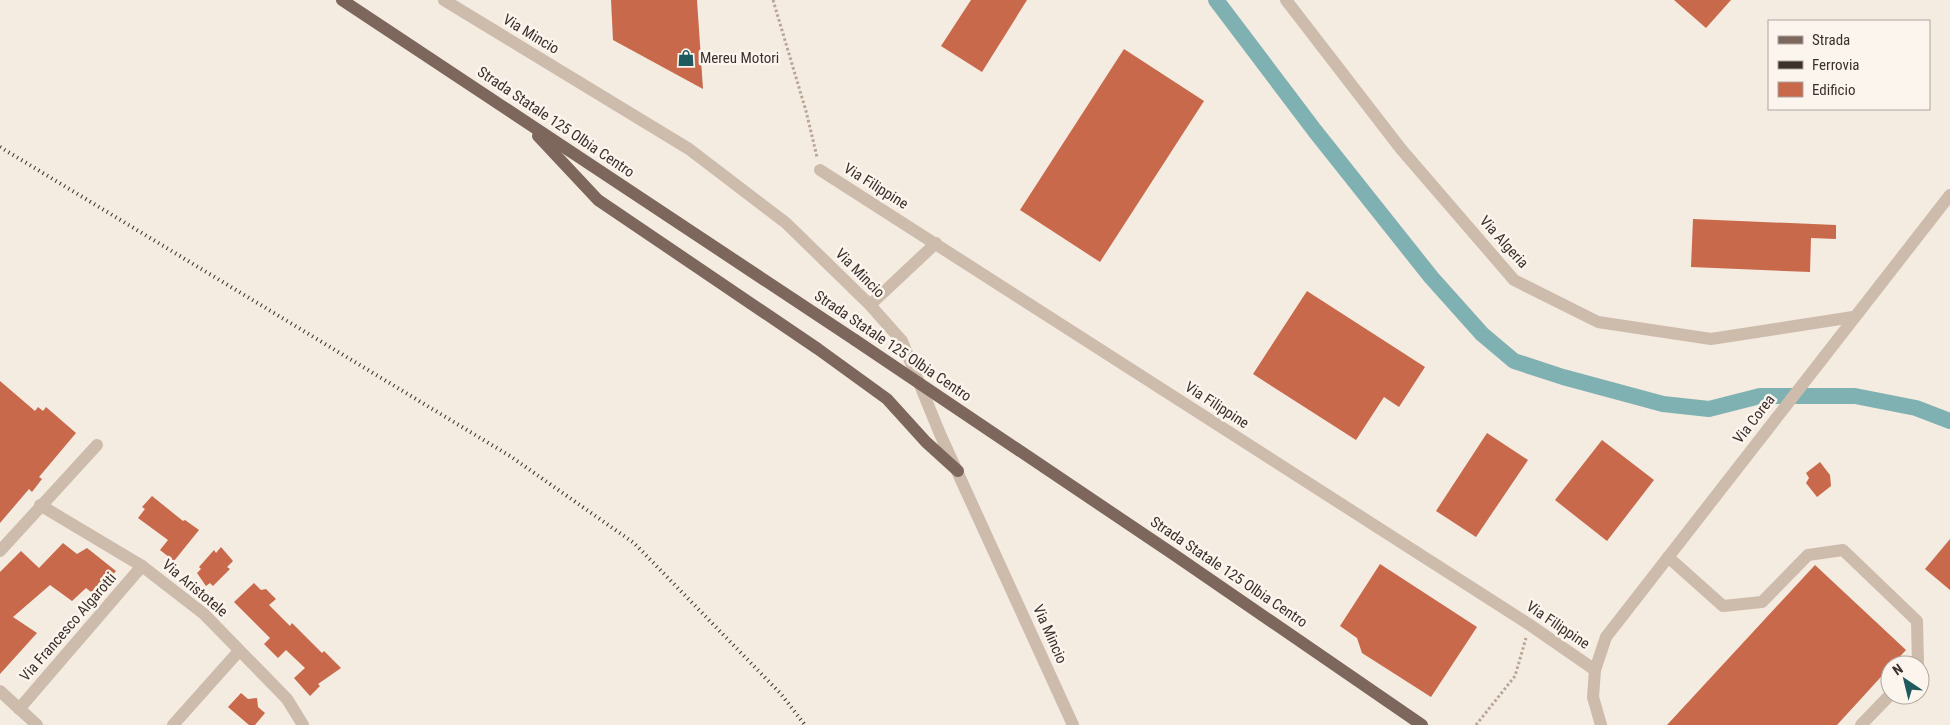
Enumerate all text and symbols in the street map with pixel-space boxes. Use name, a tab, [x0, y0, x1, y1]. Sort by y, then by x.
street label: Via Mincio	[500, 10, 562, 58]
legend	[1768, 20, 1930, 110]
text: Strada	[1812, 31, 1850, 49]
shop icon: Mereu Motori	[676, 48, 696, 68]
place label: Mereu Motori	[700, 49, 779, 67]
text: Ferrovia	[1812, 56, 1860, 74]
street label: Strada Statale 125 Olbia Centro	[474, 63, 638, 181]
text: Edificio	[1812, 81, 1855, 99]
street label: Via Filippine	[840, 159, 912, 213]
street label: Via Algeria	[1476, 212, 1532, 272]
street label: Via Mincio	[832, 245, 888, 301]
street label: Strada Statale 125 Olbia Centro	[811, 287, 975, 405]
street label: Via Filippine	[1182, 378, 1252, 432]
street label: Via Corea	[1729, 391, 1779, 447]
street label: Strada Statale 125 Olbia Centro	[1147, 513, 1311, 631]
street label: Via Aristotele	[159, 555, 231, 621]
street label: Via Francesco Algarotti	[16, 569, 120, 685]
street label: Via Filippine	[1523, 597, 1593, 653]
street label: Via Mincio	[1029, 602, 1071, 666]
north arrow	[1880, 655, 1930, 705]
text: N	[1889, 660, 1906, 678]

